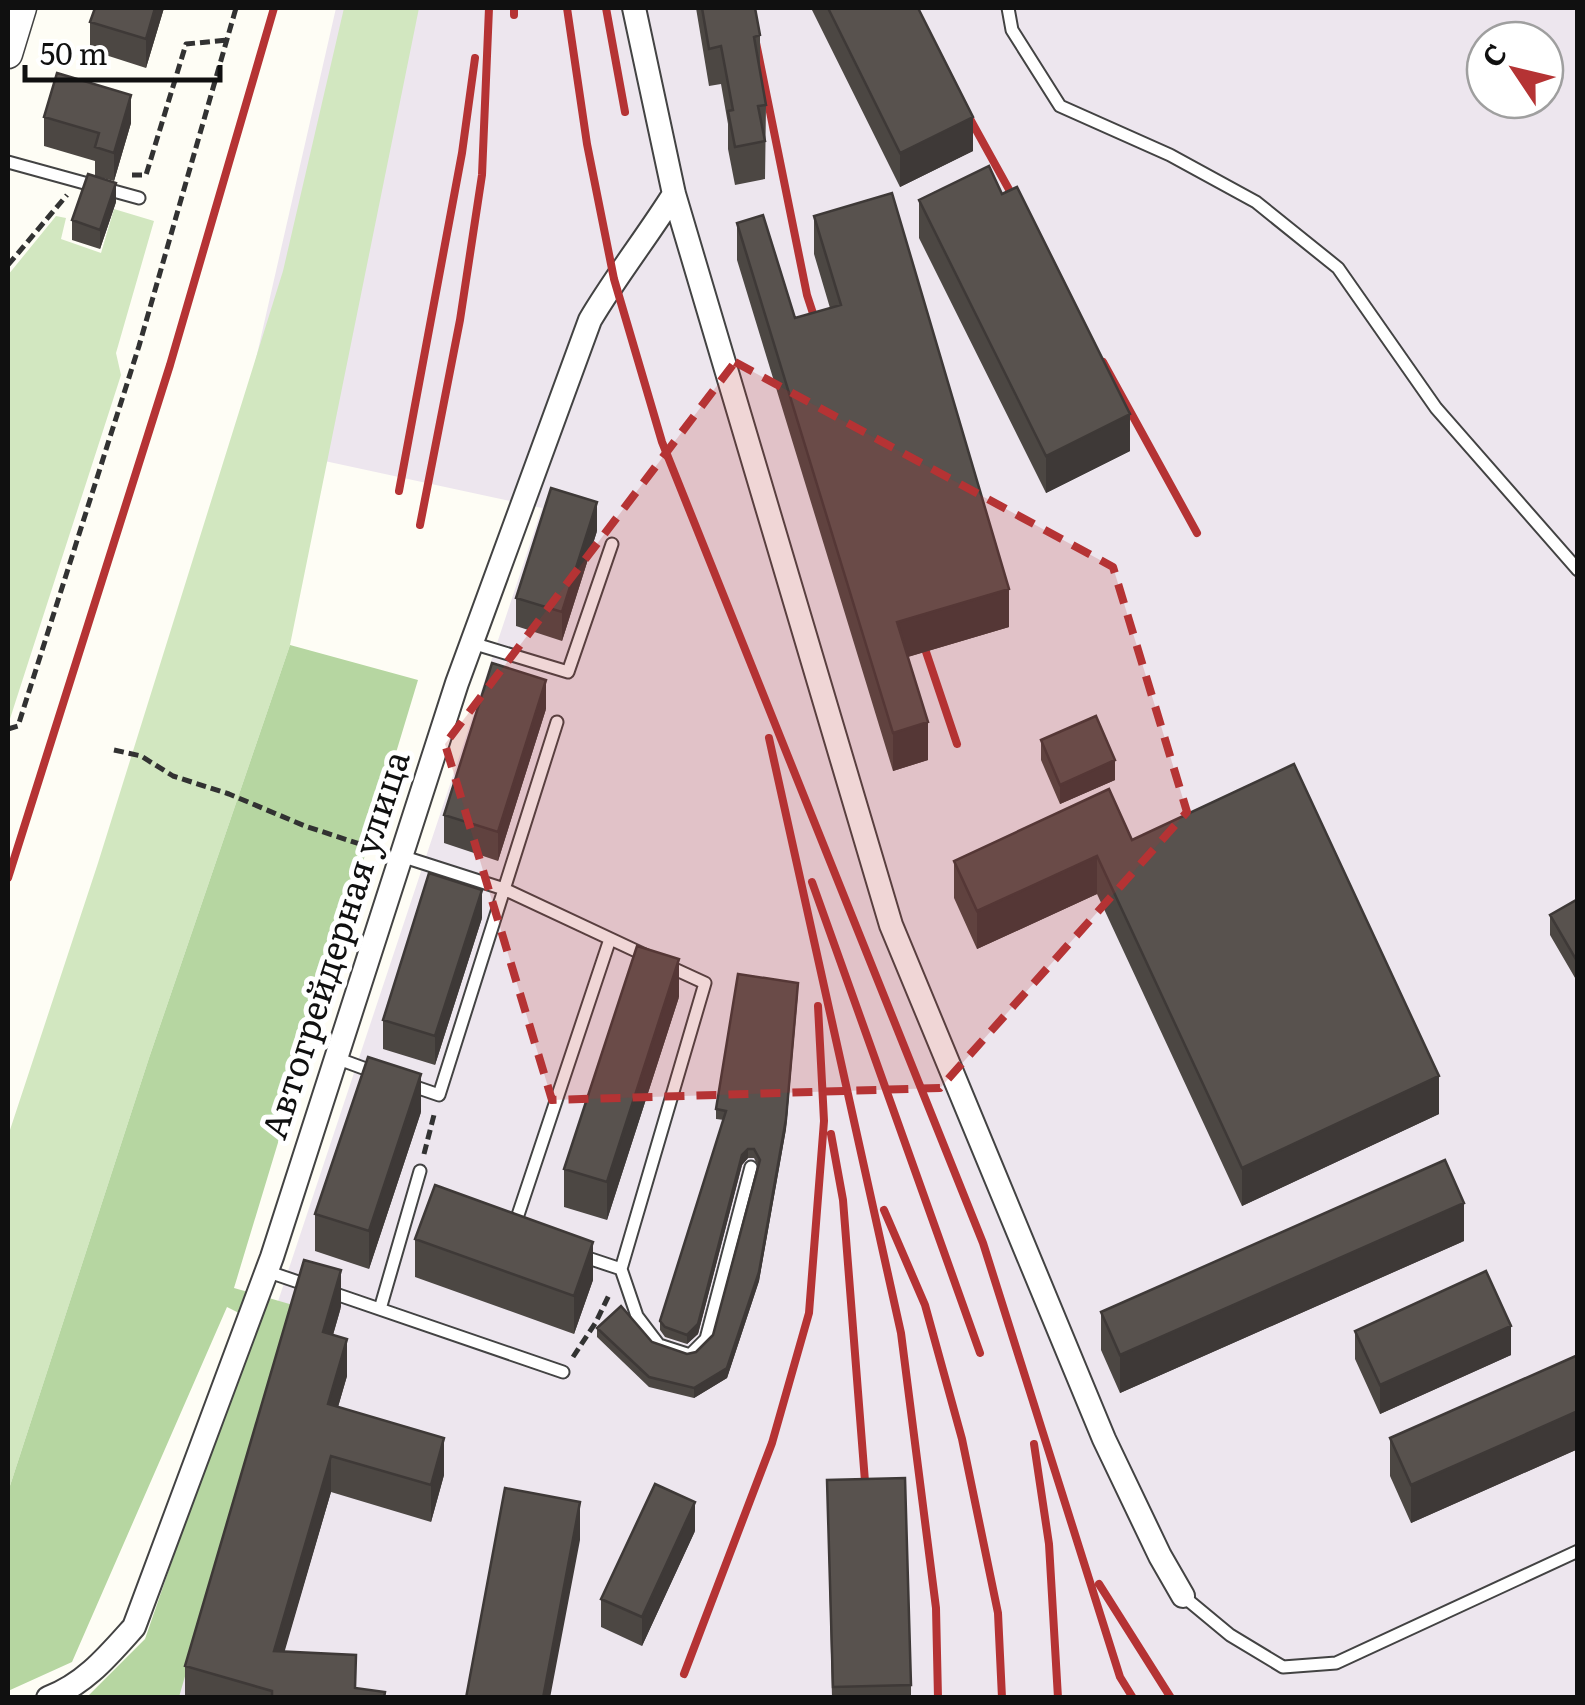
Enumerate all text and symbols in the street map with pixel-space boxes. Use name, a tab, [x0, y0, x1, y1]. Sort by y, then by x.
scale bar	[25, 20, 220, 82]
north arrow	[1465, 20, 1565, 120]
text: 50 m	[40, 30, 108, 74]
text: С	[1470, 34, 1516, 75]
street label: Автогрейдерная улица	[246, 743, 421, 1145]

